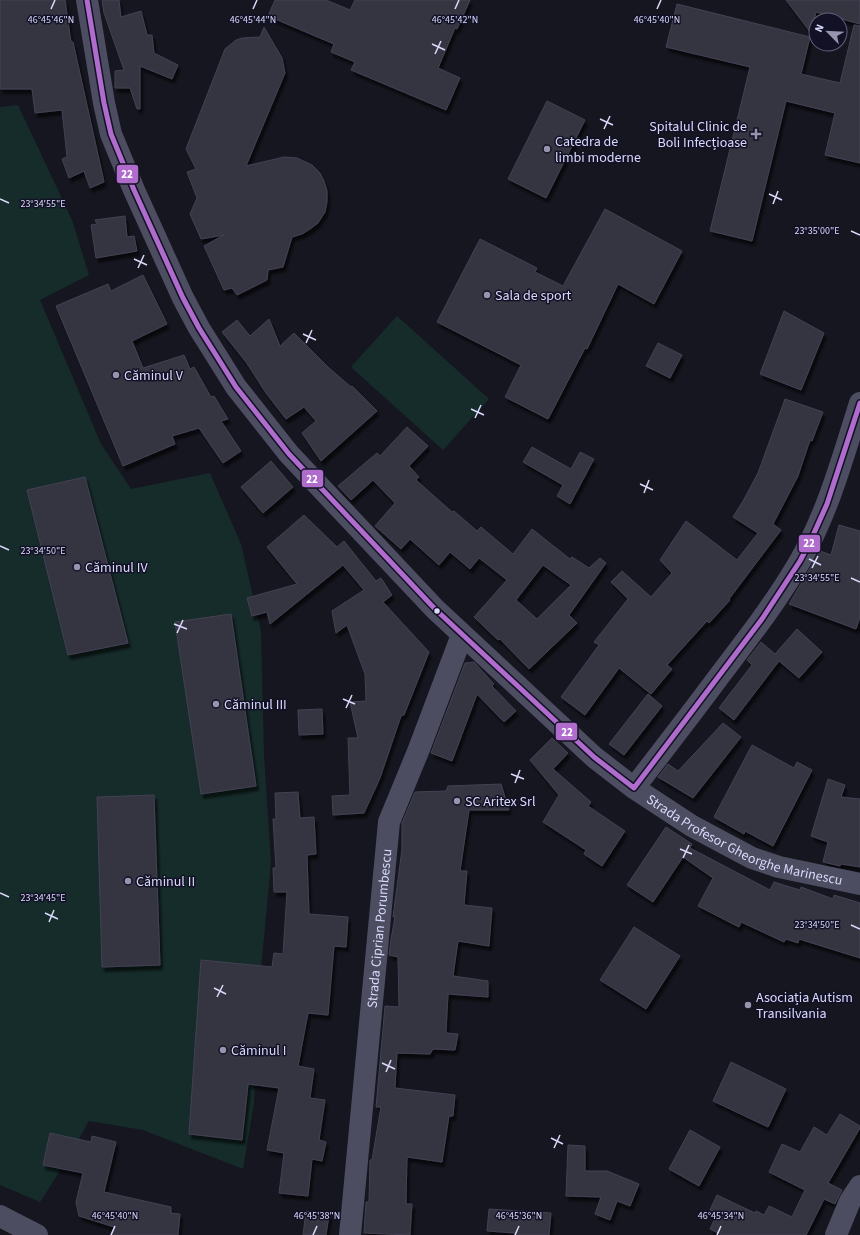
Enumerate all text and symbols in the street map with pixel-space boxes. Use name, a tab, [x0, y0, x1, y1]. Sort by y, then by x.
north arrow	[808, 12, 848, 52]
text: 46°45'46"N	[28, 13, 74, 27]
text: 46°45'44"N	[230, 13, 276, 27]
text: 46°45'42"N	[432, 13, 478, 27]
text: 46°45'40"N	[634, 13, 680, 27]
text: N	[811, 22, 828, 35]
place label: Spitalul Clinic de Boli Infecțioase	[649, 117, 747, 153]
marker: Spitalul Clinic de Boli Infecțioase	[750, 128, 762, 140]
place label: Catedra de limbi moderne	[555, 132, 641, 168]
marker: Catedra de limbi moderne	[542, 144, 552, 154]
line badge: 22	[116, 164, 139, 184]
text: 22	[121, 167, 133, 182]
text: 23°34'55"E	[20, 197, 66, 211]
text: 23°35'00"E	[794, 224, 840, 238]
place label: Sala de sport	[495, 286, 572, 306]
marker: Sala de sport	[482, 290, 492, 300]
place label: Căminul V	[124, 366, 184, 386]
marker: Căminul V	[111, 370, 121, 380]
line badge: 22	[301, 469, 324, 488]
text: 22	[306, 472, 318, 487]
line badge: 22	[798, 534, 821, 553]
text: 22	[803, 536, 815, 551]
text: 23°34'50"E	[20, 544, 66, 558]
place label: Căminul IV	[85, 558, 148, 578]
marker: Căminul IV	[72, 562, 82, 572]
text: 23°34'55"E	[794, 571, 840, 585]
unlabelled marker	[432, 606, 442, 616]
place label: Căminul III	[224, 695, 287, 715]
marker: Căminul III	[211, 699, 221, 709]
line badge: 22	[555, 722, 578, 741]
text: 22	[561, 725, 573, 740]
street label: Strada Profesor Gheorghe Marinescu	[642, 790, 844, 891]
place label: SC Aritex Srl	[465, 792, 536, 812]
marker: SC Aritex Srl	[452, 796, 462, 806]
street label: Strada Ciprian Porumbescu	[362, 848, 397, 1009]
place label: Căminul II	[136, 872, 195, 892]
marker: Căminul II	[123, 876, 133, 886]
text: 23°34'45"E	[20, 891, 66, 905]
text: 23°34'50"E	[794, 918, 840, 932]
place label: Asociația Autism Transilvania	[756, 988, 853, 1024]
marker: Asociația Autism Transilvania	[743, 1000, 753, 1010]
place label: Căminul I	[231, 1041, 286, 1061]
marker: Căminul I	[218, 1045, 228, 1055]
text: 46°45'40"N	[92, 1209, 138, 1223]
text: 46°45'38"N	[294, 1209, 340, 1223]
text: 46°45'36"N	[496, 1209, 542, 1223]
text: 46°45'34"N	[698, 1209, 744, 1223]

